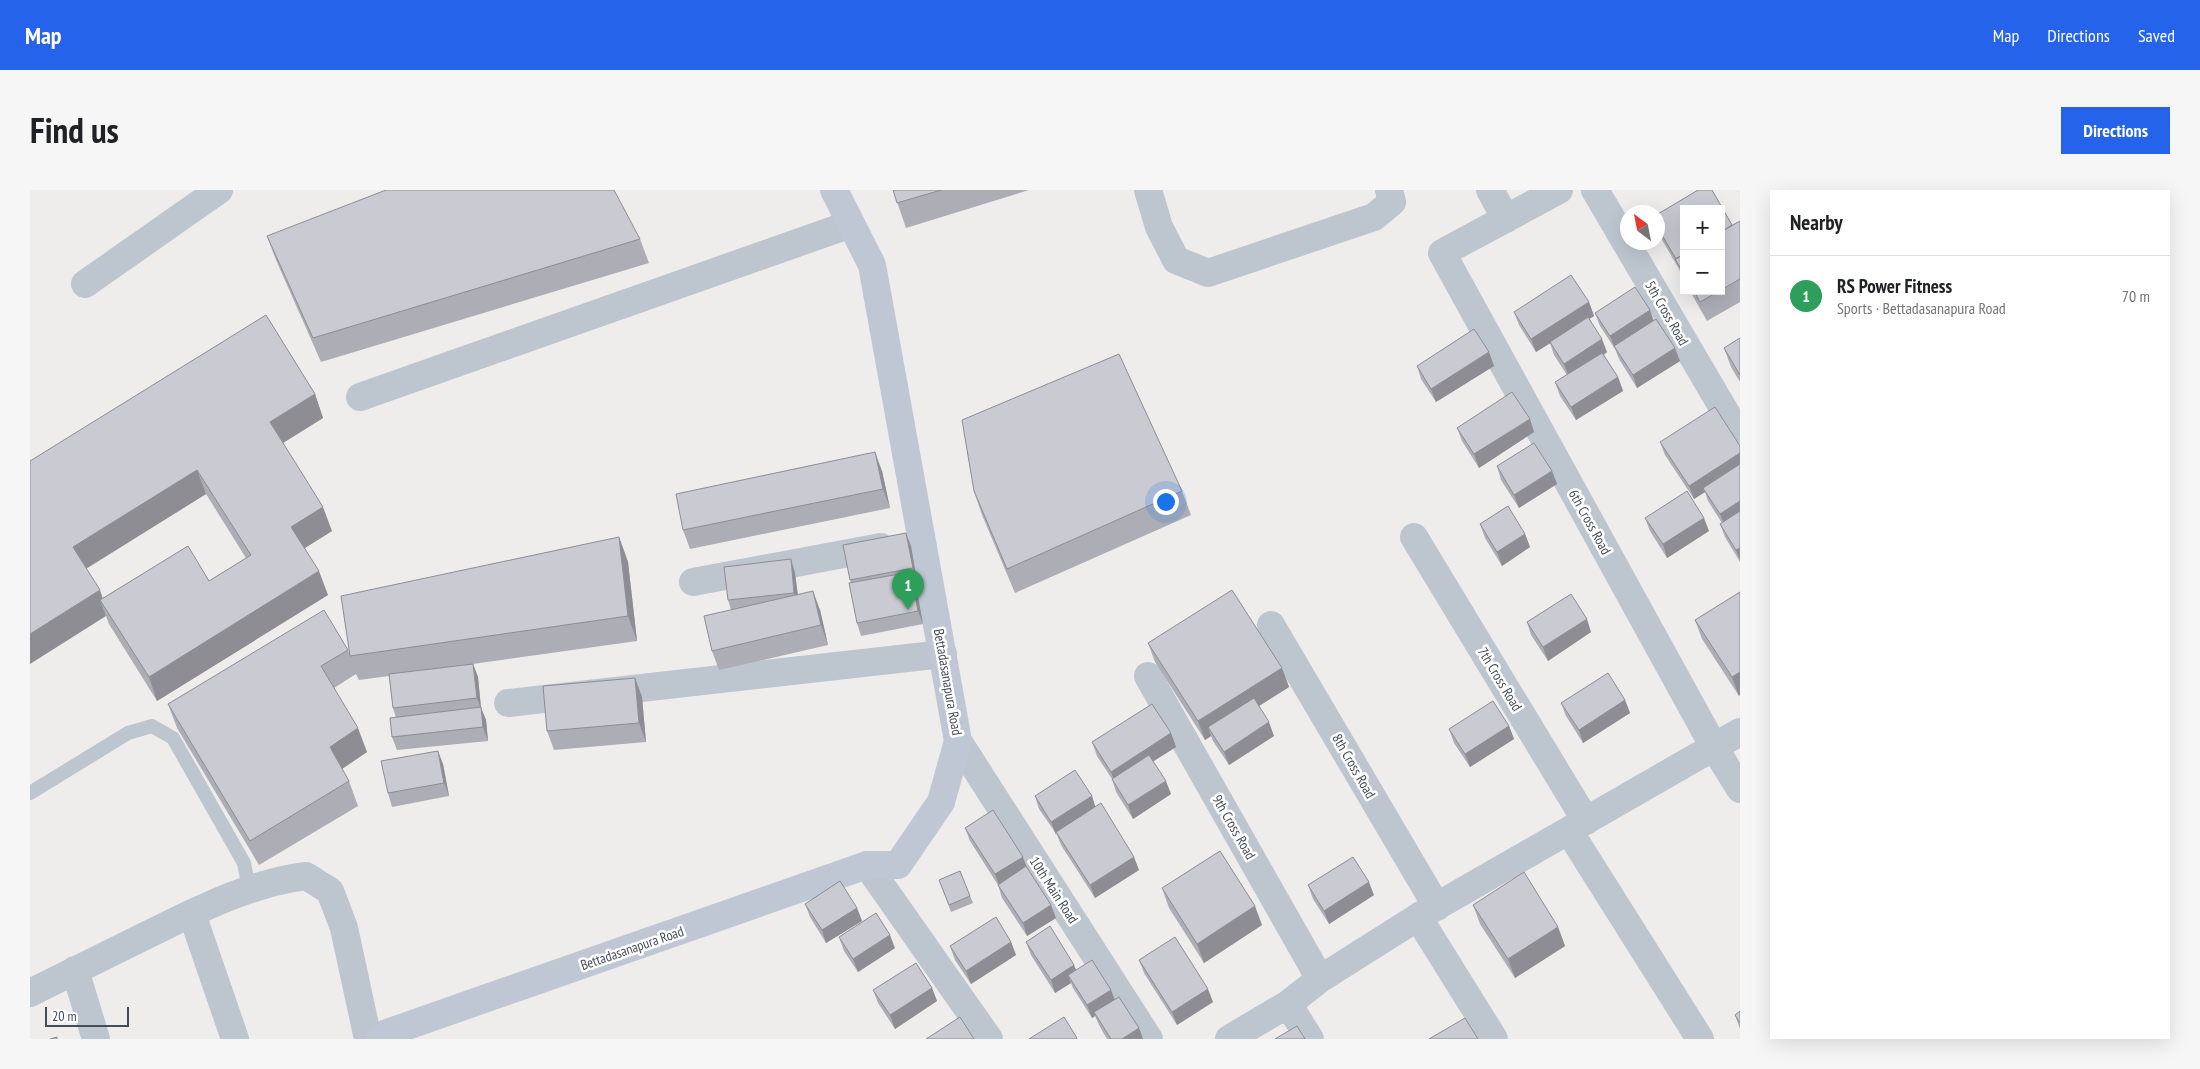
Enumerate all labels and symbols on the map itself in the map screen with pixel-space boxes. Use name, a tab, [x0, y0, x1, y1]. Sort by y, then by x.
north arrow	[1620, 205, 1665, 250]
street label: 5th Cross Road	[1641, 277, 1693, 349]
street label: 6th Cross Road	[1565, 486, 1615, 558]
your location	[1153, 489, 1179, 515]
pin: 1	[892, 569, 924, 610]
street label: Bettadasanapura Road	[930, 627, 966, 737]
street label: 7th Cross Road	[1474, 644, 1526, 714]
street label: 8th Cross Road	[1328, 730, 1380, 802]
street label: 9th Cross Road	[1208, 791, 1260, 863]
street label: 10th Main Road	[1026, 853, 1082, 927]
street label: Bettadasanapura Road	[578, 922, 686, 974]
scale bar	[45, 1004, 129, 1027]

